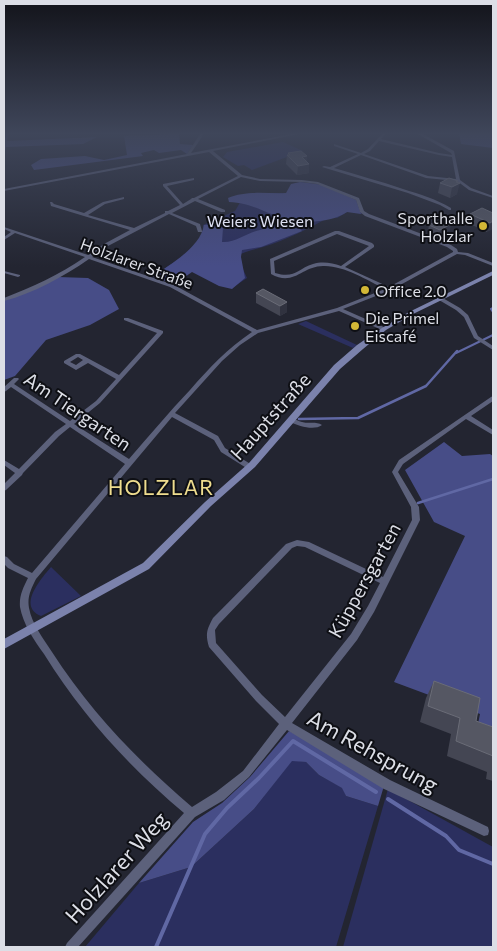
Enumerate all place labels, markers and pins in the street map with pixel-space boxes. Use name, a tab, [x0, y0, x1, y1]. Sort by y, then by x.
place label: Sporthalle Holzlar	[398, 208, 474, 245]
marker: Sporthalle Holzlar	[477, 220, 489, 232]
place label: Office 2.0	[375, 281, 447, 300]
marker: Office 2.0	[359, 284, 371, 296]
place label: Die Primel Eiscafé	[365, 308, 439, 345]
marker: Die Primel Eiscafé	[349, 320, 361, 332]

